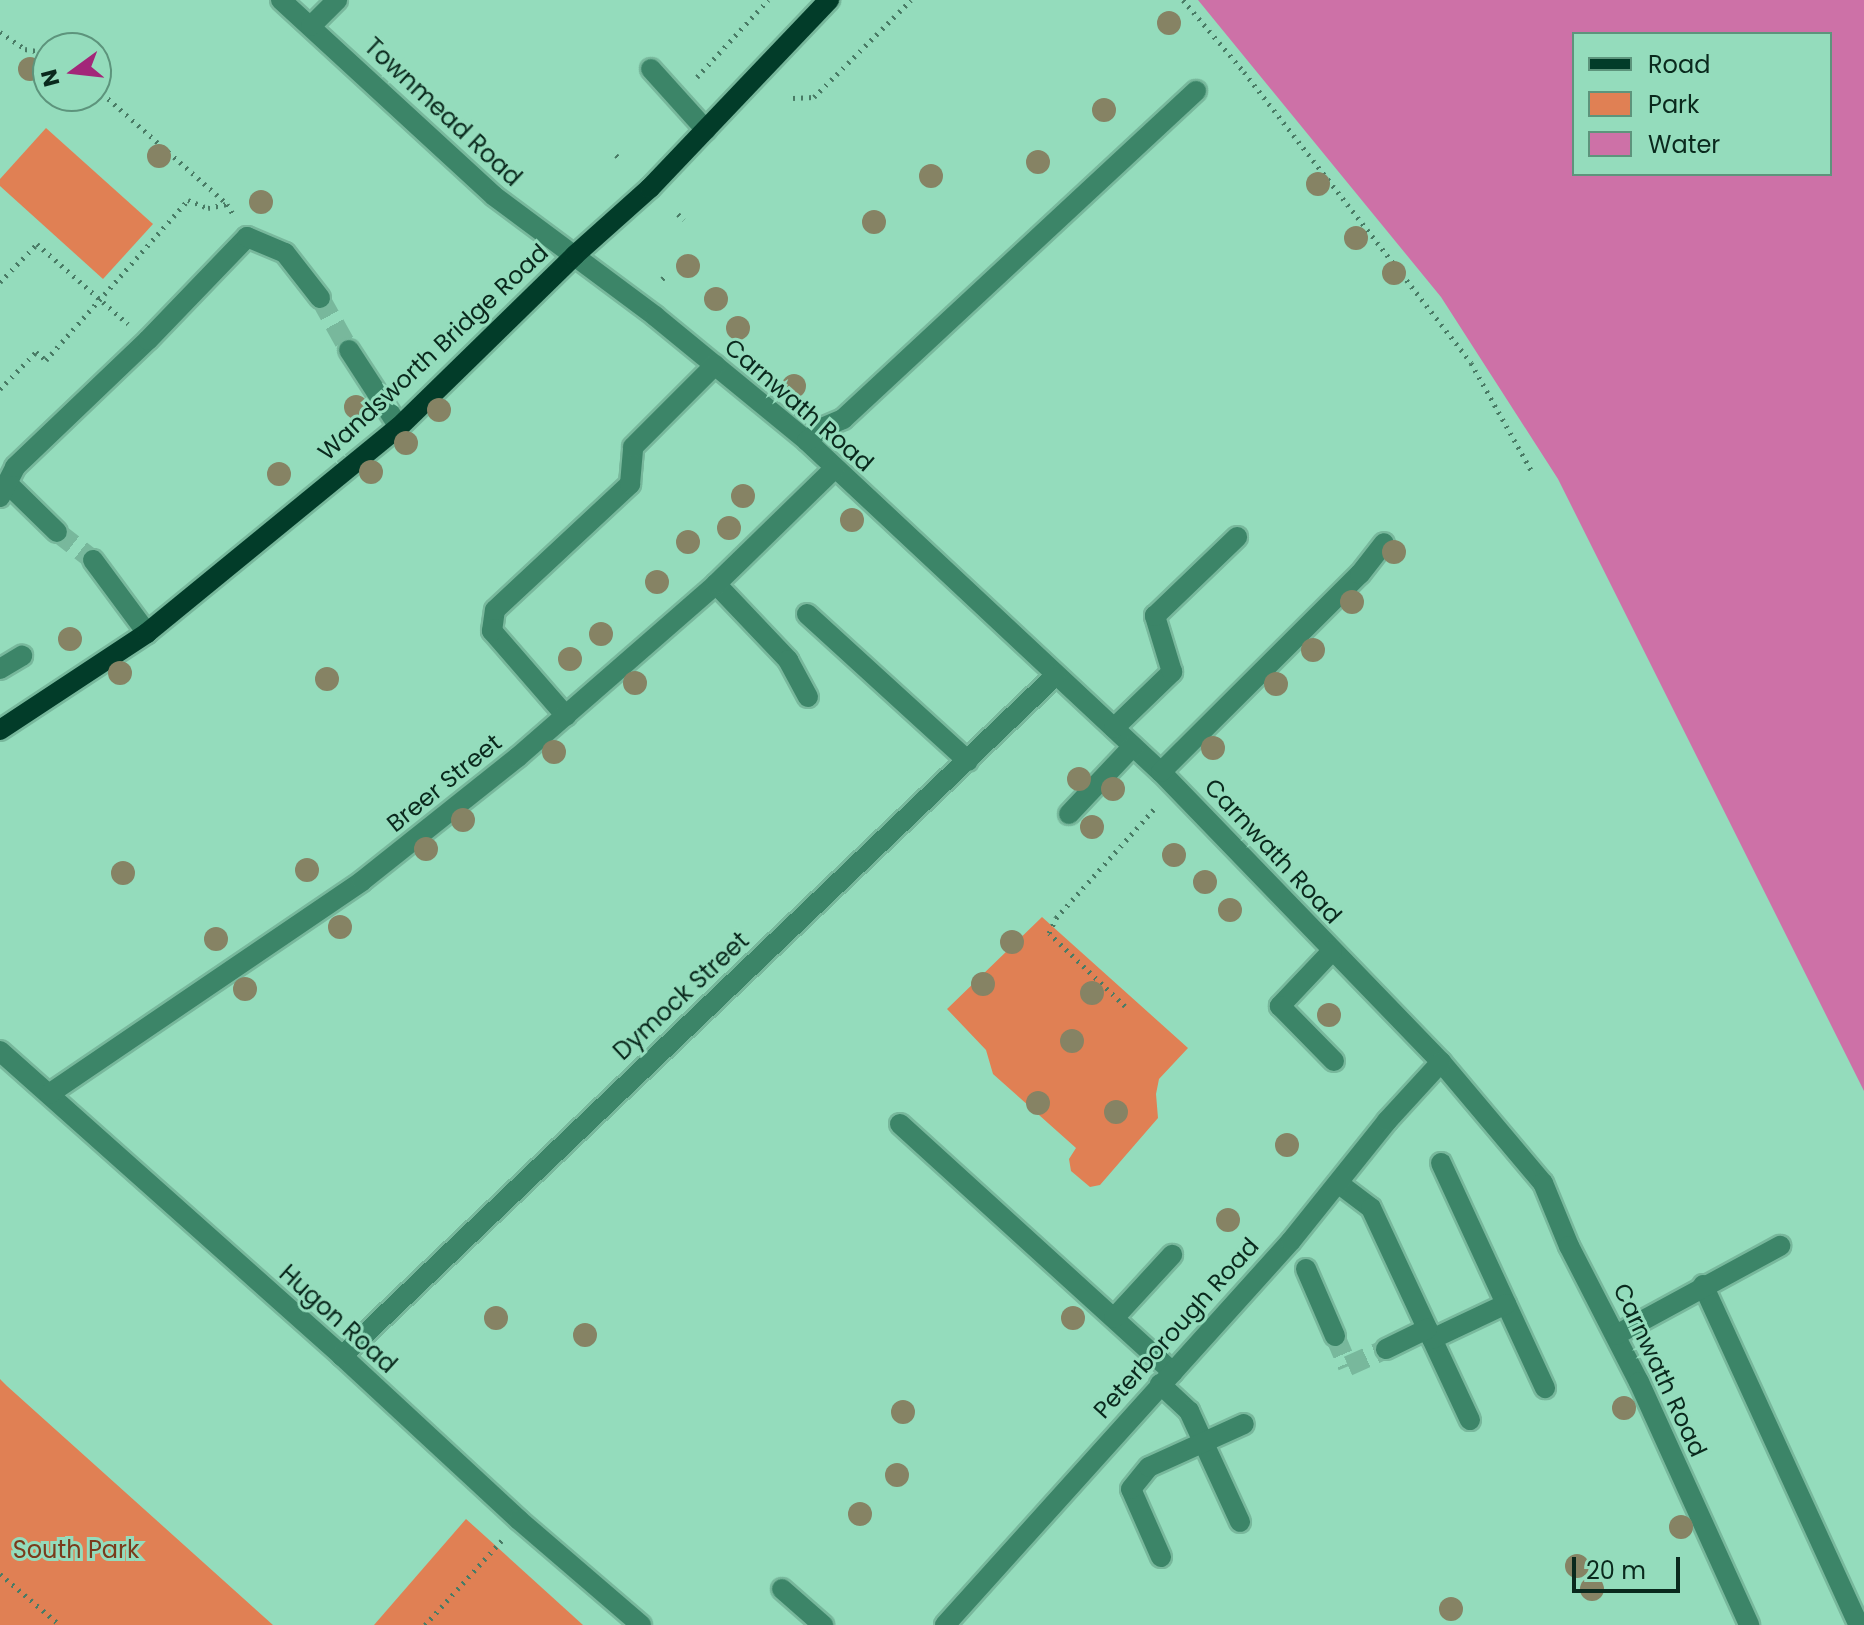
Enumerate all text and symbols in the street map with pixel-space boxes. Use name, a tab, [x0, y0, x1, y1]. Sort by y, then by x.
north arrow	[32, 32, 112, 112]
street label: Townmead Road	[358, 32, 528, 192]
legend	[1572, 32, 1832, 176]
text: Road	[1648, 48, 1710, 81]
text: N	[33, 66, 67, 90]
text: Park	[1648, 88, 1699, 121]
text: Water	[1648, 128, 1720, 161]
street label: Wandsworth Bridge Road	[312, 238, 554, 466]
street label: Carnwath Road	[719, 333, 879, 477]
street label: Breer Street	[381, 728, 507, 838]
street label: Carnwath Road	[1198, 772, 1348, 930]
street label: Dymock Street	[607, 926, 755, 1066]
street label: Peterborough Road	[1087, 1232, 1265, 1424]
street label: Hugon Road	[273, 1259, 403, 1379]
street label: Carnwath Road	[1607, 1279, 1713, 1461]
park label: South Park	[13, 1536, 139, 1564]
scale bar	[1576, 1541, 1684, 1591]
text: 20 m	[1586, 1554, 1646, 1587]

